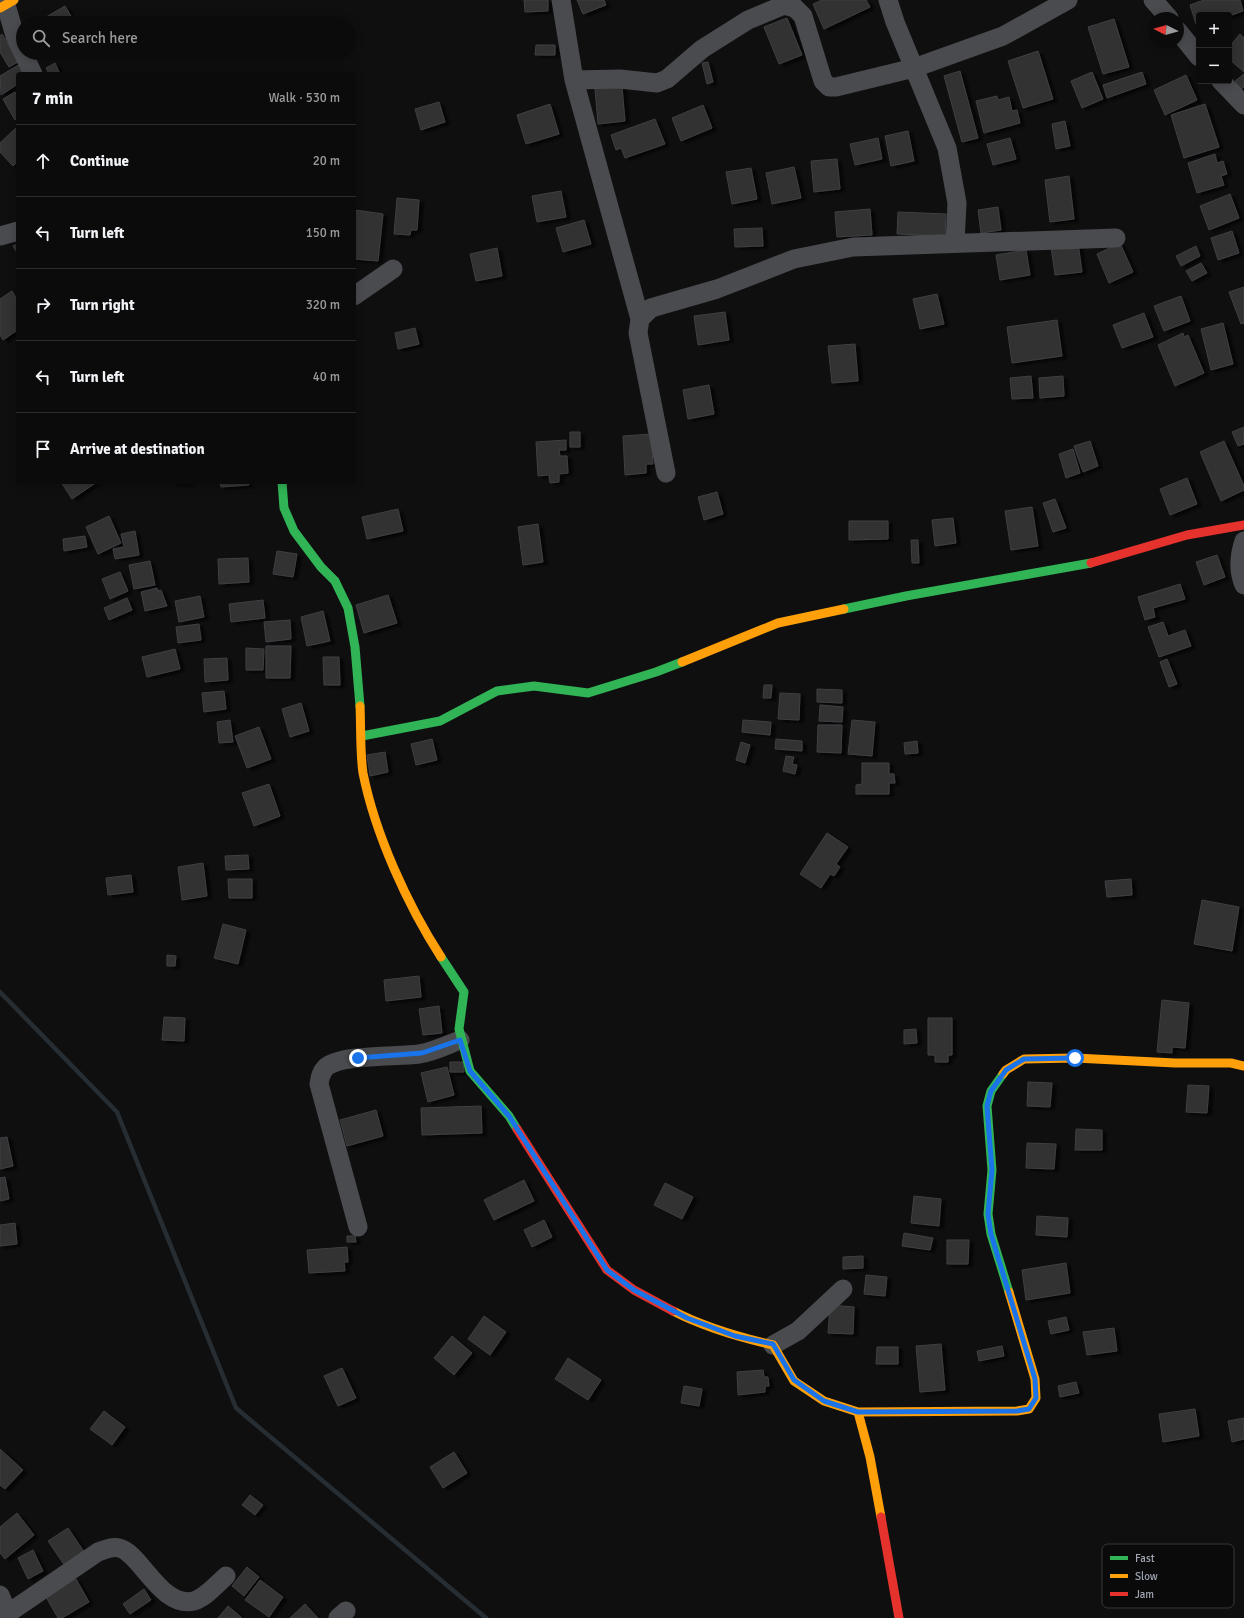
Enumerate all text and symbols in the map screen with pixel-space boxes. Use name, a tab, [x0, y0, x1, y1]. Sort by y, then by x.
north arrow	[1148, 12, 1184, 48]
map controls	[1196, 12, 1232, 84]
button: +	[1196, 12, 1232, 48]
search box	[16, 16, 356, 60]
icon: search	[30, 27, 52, 49]
text: Search here	[62, 29, 138, 47]
button: −	[1196, 48, 1232, 84]
text: 7 min	[32, 88, 73, 109]
text: Walk · 530 m	[269, 90, 340, 106]
icon: ahead	[32, 150, 54, 172]
text: Continue	[70, 152, 129, 170]
text: 20 m	[313, 153, 340, 169]
icon: left	[32, 222, 54, 244]
text: Turn left	[70, 224, 124, 242]
text: 150 m	[306, 225, 340, 241]
icon: right	[32, 294, 54, 316]
text: Turn right	[70, 296, 135, 314]
text: 320 m	[306, 297, 340, 313]
icon: left	[32, 366, 54, 388]
text: Turn left	[70, 368, 124, 386]
text: 40 m	[313, 369, 340, 385]
icon: arrive	[32, 438, 54, 460]
text: Arrive at destination	[70, 440, 205, 458]
route end	[349, 1049, 367, 1067]
route start	[1066, 1049, 1084, 1067]
legend	[1102, 1544, 1234, 1608]
text: Fast	[1135, 1552, 1155, 1565]
text: Slow	[1135, 1570, 1158, 1583]
text: Jam	[1135, 1588, 1154, 1601]

